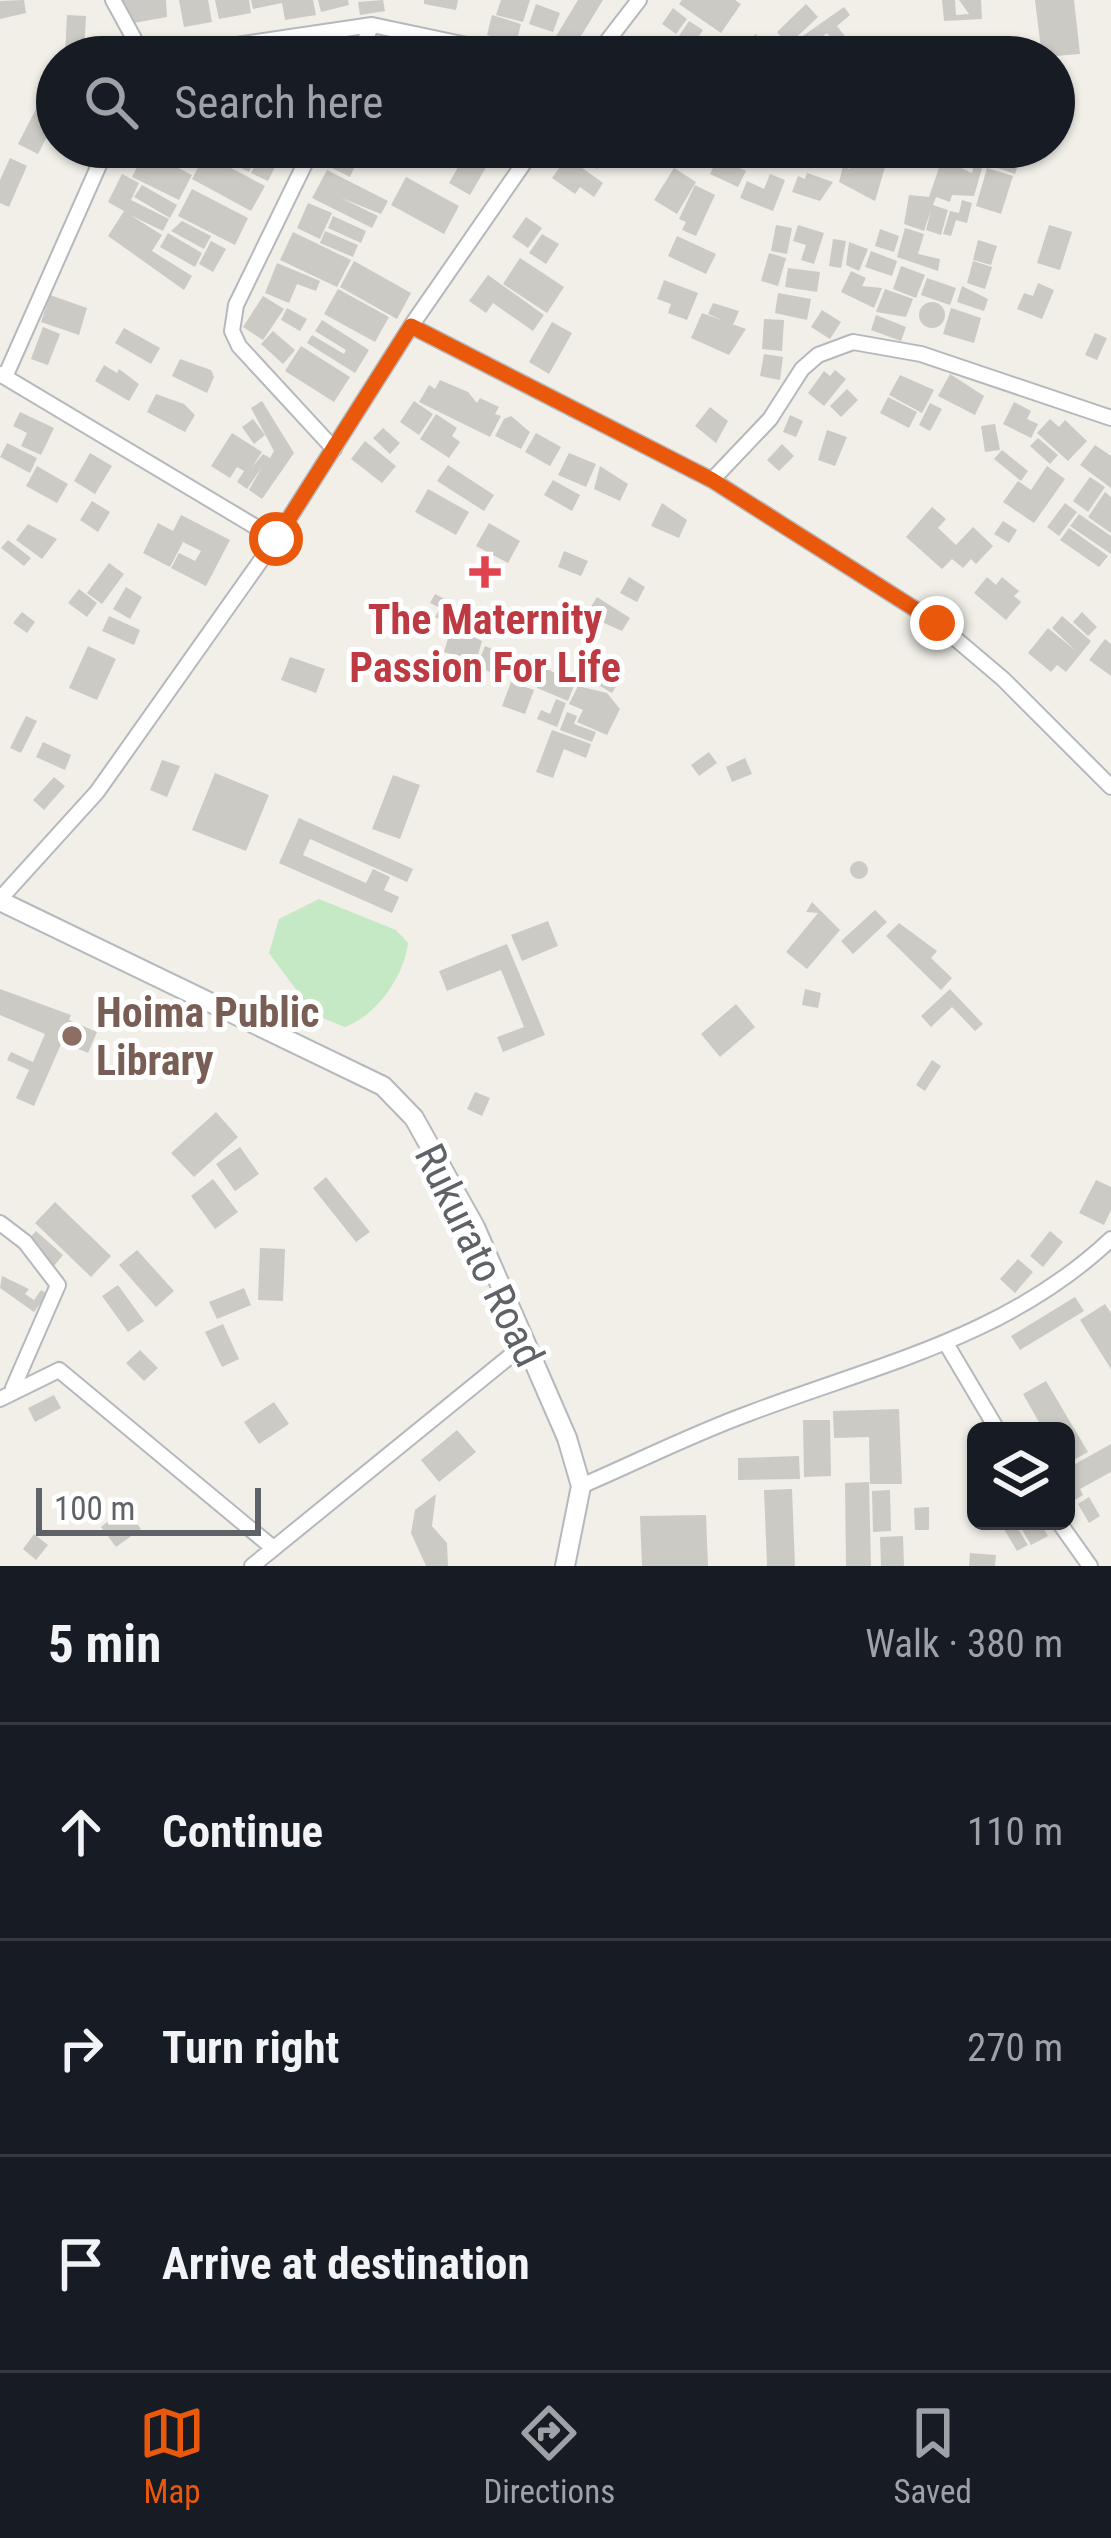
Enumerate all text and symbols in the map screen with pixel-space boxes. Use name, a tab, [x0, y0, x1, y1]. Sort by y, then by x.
search box	[36, 36, 1075, 168]
icon: search	[78, 69, 144, 135]
text: Search here	[174, 76, 383, 129]
route start	[249, 512, 303, 566]
marker: The Maternity Passion For Life	[469, 556, 501, 588]
place label: The Maternity Passion For Life	[349, 595, 621, 692]
route end	[910, 596, 964, 650]
place label: Hoima Public Library	[96, 988, 320, 1085]
marker: Hoima Public Library	[59, 1023, 85, 1049]
street label: Rukurato Road	[405, 1136, 554, 1374]
map controls	[967, 1422, 1075, 1530]
button: layers	[967, 1422, 1075, 1530]
scale bar	[36, 1482, 261, 1535]
text: 100 m	[54, 1489, 135, 1528]
text: 5 min	[48, 1615, 161, 1674]
text: Walk · 380 m	[865, 1621, 1063, 1667]
icon: ahead	[48, 1799, 114, 1865]
text: Continue	[162, 1805, 323, 1858]
text: 110 m	[967, 1809, 1063, 1855]
icon: right	[48, 2015, 114, 2081]
text: Turn right	[162, 2021, 339, 2074]
text: 270 m	[967, 2025, 1063, 2071]
icon: arrive	[48, 2231, 114, 2297]
text: Arrive at destination	[162, 2237, 530, 2290]
tab: Map	[139, 2400, 205, 2511]
tab: Directions	[483, 2400, 615, 2511]
tab: Saved	[893, 2400, 972, 2511]

